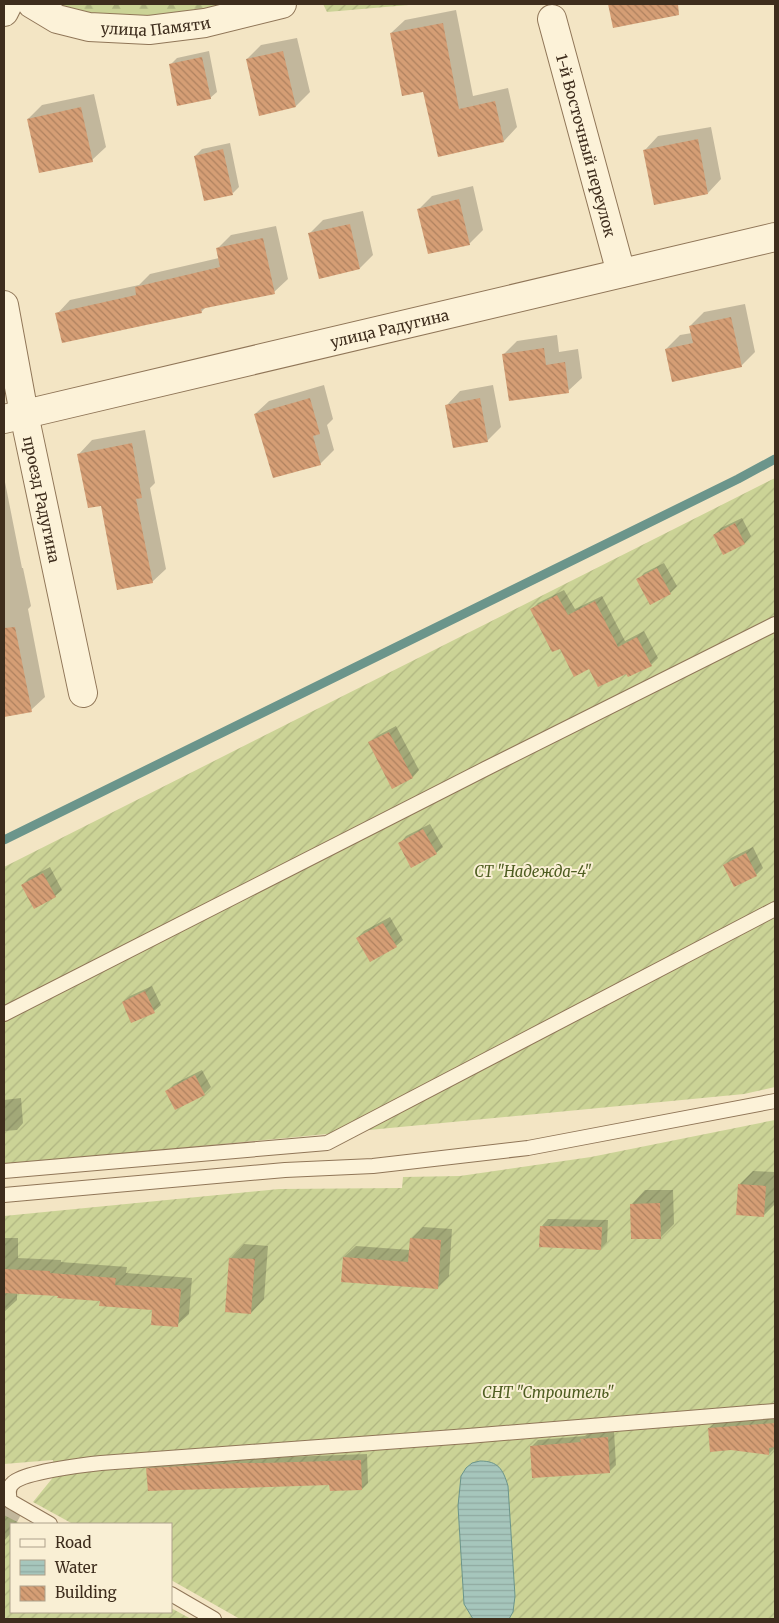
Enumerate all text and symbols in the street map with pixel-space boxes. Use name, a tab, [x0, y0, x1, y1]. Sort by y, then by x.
street label: улица Памяти	[100, 13, 212, 40]
street label: 1-й Восточный переулок	[552, 52, 620, 240]
street label: улица Радугина	[328, 305, 451, 351]
street label: проезд Радугина	[19, 434, 65, 564]
park label: СТ "Надежда-4"	[474, 862, 592, 881]
park label: СНТ "Строитель"	[482, 1383, 614, 1402]
legend	[10, 1523, 172, 1613]
text: Road	[55, 1533, 91, 1552]
text: Water	[54, 1558, 98, 1577]
text: Building	[55, 1583, 117, 1602]

